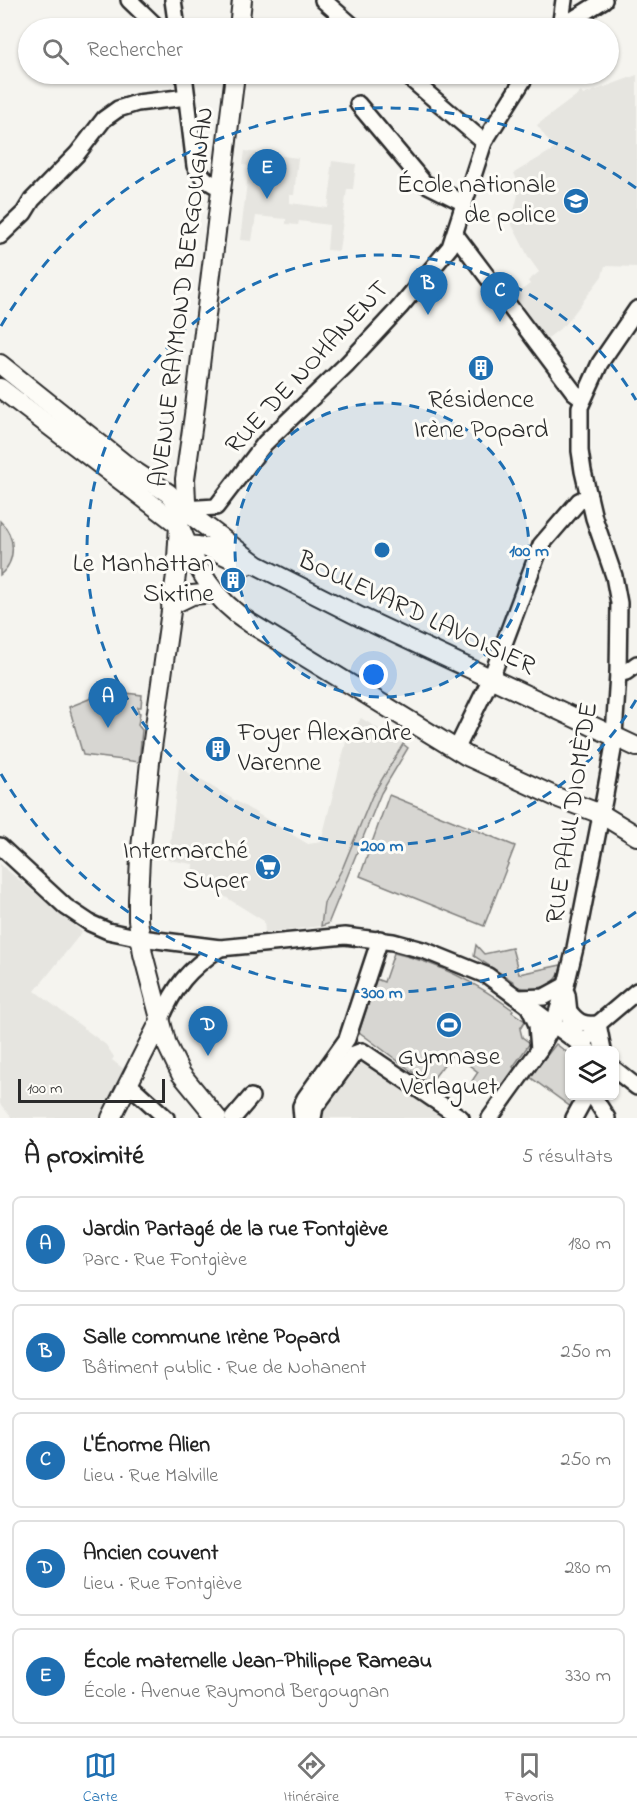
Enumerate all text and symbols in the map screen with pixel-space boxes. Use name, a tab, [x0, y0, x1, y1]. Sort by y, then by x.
search box	[18, 18, 619, 84]
icon: search	[39, 35, 72, 68]
text: Rechercher	[87, 35, 183, 67]
street label: AVENUE RAYMOND BERGOUGNAN	[141, 105, 225, 489]
pin: E	[248, 150, 286, 199]
place label: École nationale de police	[397, 167, 556, 235]
school or university icon: École nationale de police	[561, 186, 591, 216]
pin: B	[408, 266, 448, 315]
street label: RUE DE NOHANENT	[217, 272, 399, 464]
pin: C	[480, 272, 520, 322]
building icon: Résidence Irène Popard	[466, 353, 496, 383]
place label: Résidence Irène Popard	[414, 382, 549, 450]
text: 100 m	[509, 539, 549, 565]
centre of rings	[372, 540, 392, 560]
street label: BOULEVARD LAVOISIER	[290, 542, 542, 686]
place label: Le Manhattan Sixtine	[73, 546, 214, 614]
building icon: Le Manhattan Sixtine	[218, 565, 248, 595]
your location	[359, 660, 388, 689]
pin: A	[88, 678, 128, 728]
street label: RUE PAUL DIOMÈDE	[537, 700, 609, 926]
place label: Foyer Alexandre Varenne	[237, 715, 412, 783]
building icon: Foyer Alexandre Varenne	[203, 734, 233, 764]
place label: Intermarché Super	[123, 833, 249, 901]
text: 200 m	[360, 834, 404, 860]
supermarket icon: Intermarché Super	[253, 852, 283, 882]
text: 300 m	[360, 981, 403, 1007]
pin: D	[188, 1006, 228, 1056]
sports icon: Gymnase Verlaguet	[434, 1010, 464, 1040]
place label: Gymnase Verlaguet	[398, 1039, 501, 1107]
map controls	[565, 1046, 619, 1100]
button: layers	[565, 1046, 619, 1100]
scale bar	[18, 1076, 165, 1104]
text: 100 m	[27, 1077, 62, 1101]
text: À proximité	[24, 1138, 144, 1176]
text: 5 résultats	[522, 1143, 613, 1172]
text: Jardin Partagé de la rue Fontgiève	[83, 1214, 388, 1246]
text: A	[39, 1230, 52, 1259]
text: 180 m	[568, 1230, 611, 1259]
text: Parc · Rue Fontgiève	[83, 1246, 247, 1275]
text: Salle commune Irène Popard	[83, 1322, 340, 1354]
text: B	[39, 1338, 52, 1367]
text: 250 m	[560, 1338, 611, 1367]
text: Bâtiment public · Rue de Nohanent	[83, 1354, 367, 1383]
text: L'Énorme Alien	[83, 1430, 210, 1462]
text: C	[40, 1446, 51, 1475]
text: 250 m	[560, 1446, 611, 1475]
text: Lieu · Rue Malville	[83, 1462, 218, 1491]
text: Ancien couvent	[83, 1538, 218, 1570]
text: D	[38, 1554, 53, 1583]
text: 280 m	[564, 1554, 611, 1583]
text: Lieu · Rue Fontgiève	[83, 1570, 242, 1599]
text: École maternelle Jean-Philippe Rameau	[83, 1646, 432, 1678]
text: E	[39, 1662, 52, 1691]
text: 330 m	[565, 1662, 611, 1691]
text: École · Avenue Raymond Bergougnan	[83, 1678, 389, 1707]
tab: Carte	[83, 1749, 118, 1809]
tab: Itinéraire	[283, 1749, 339, 1809]
tab: Favoris	[505, 1749, 554, 1809]

